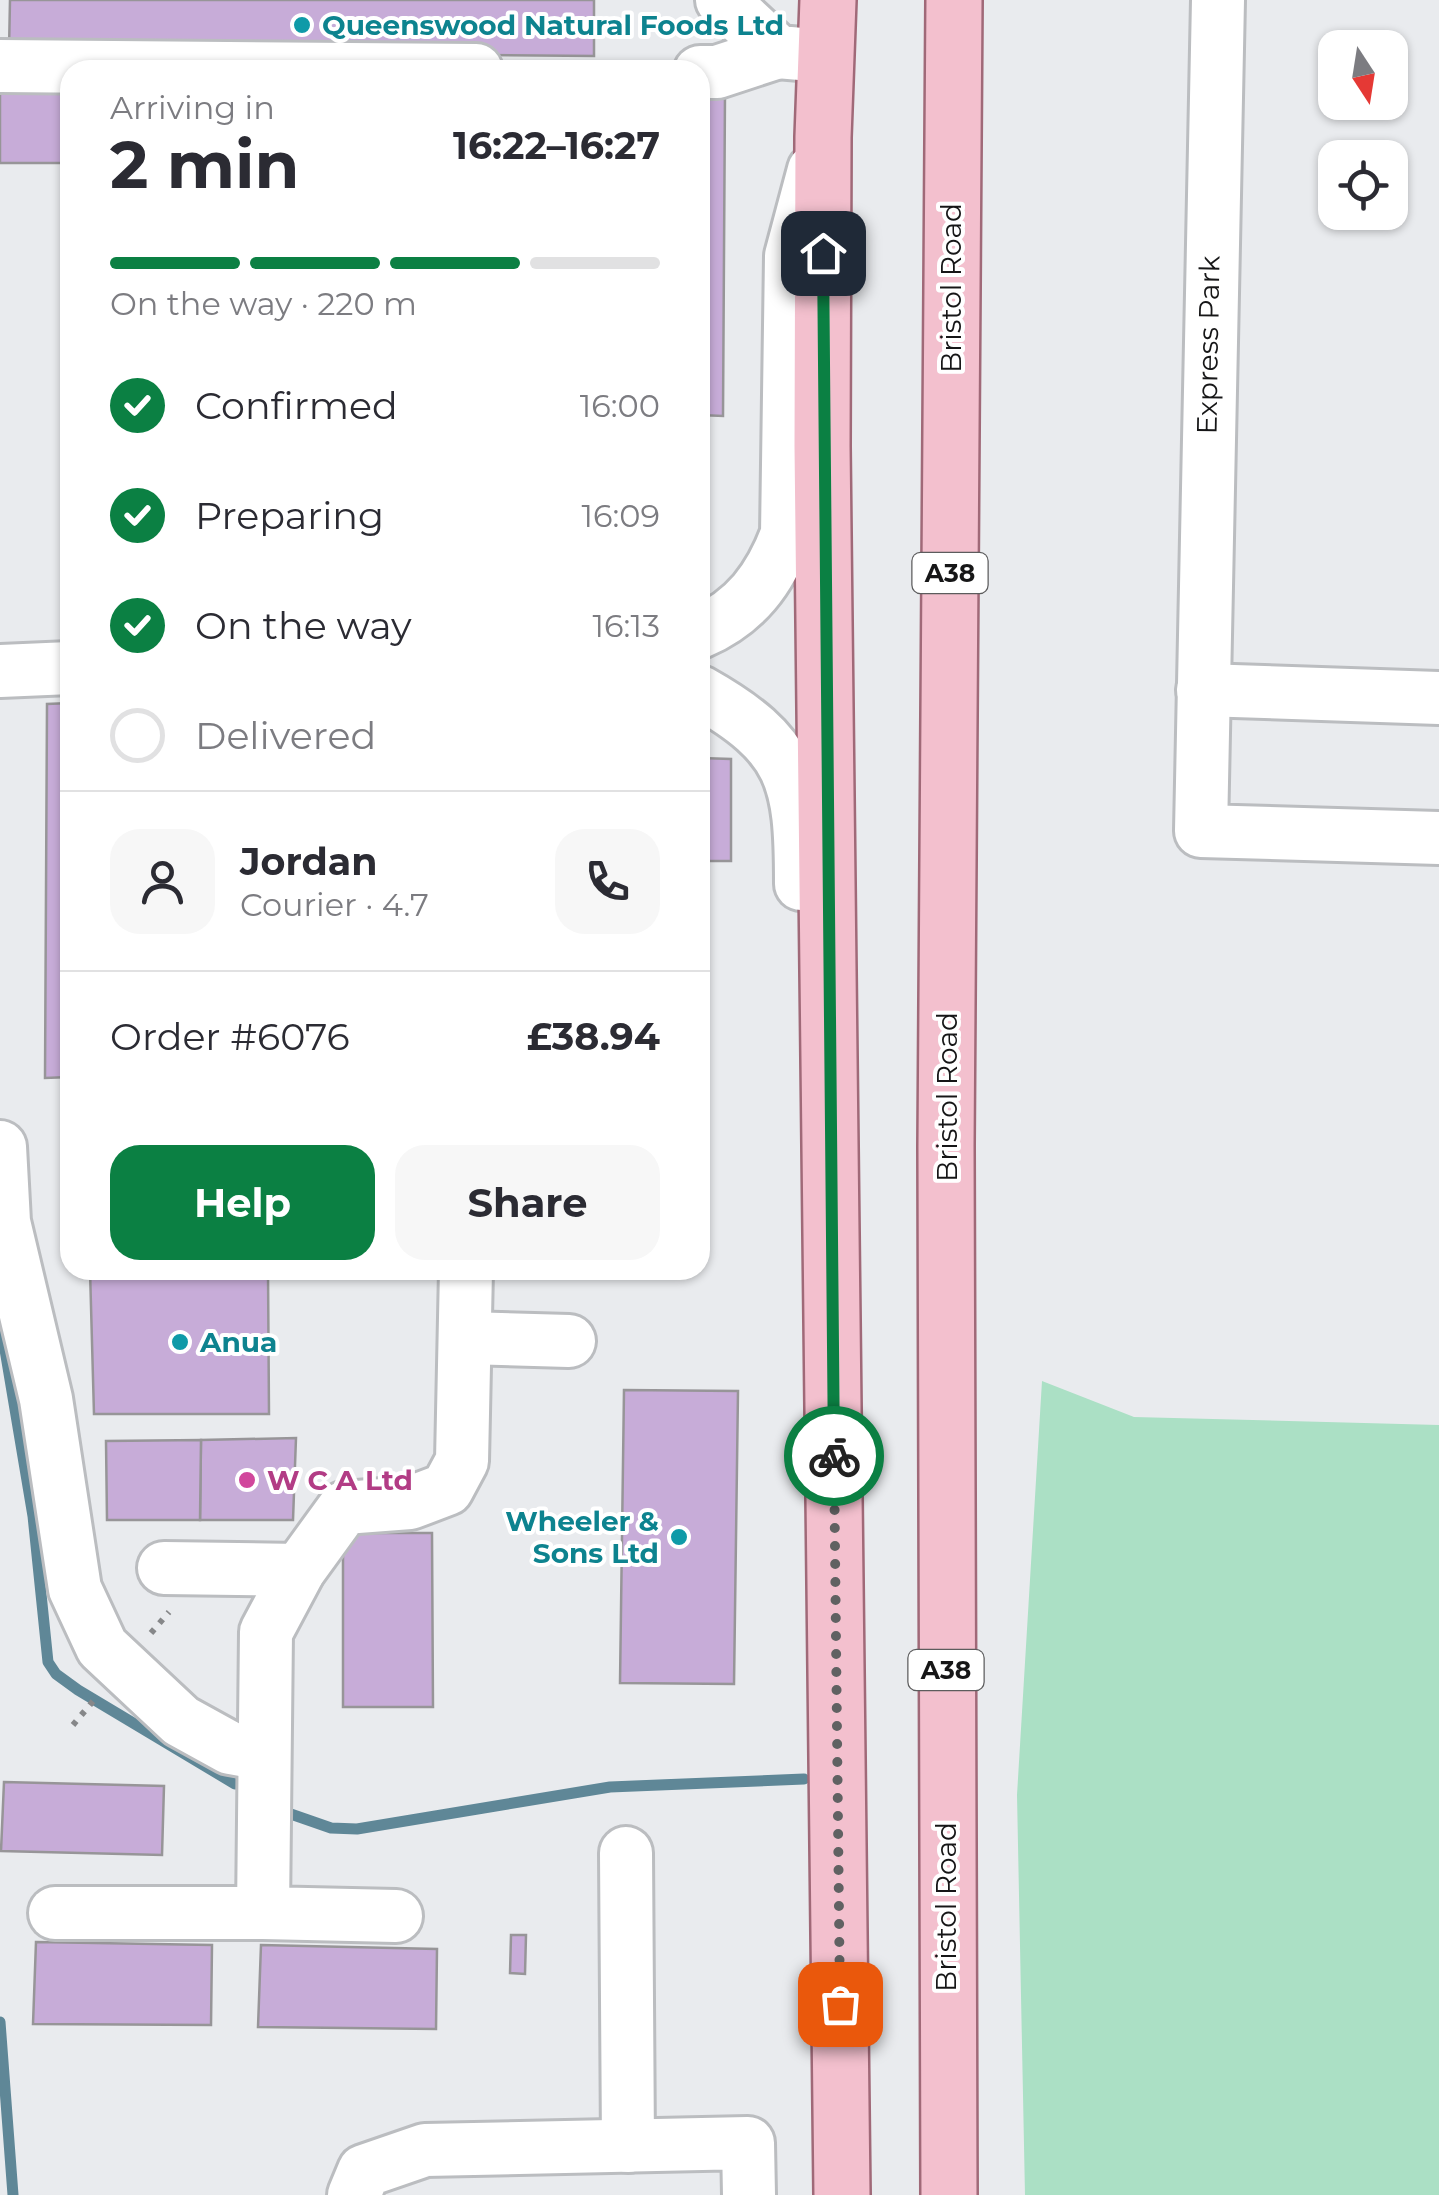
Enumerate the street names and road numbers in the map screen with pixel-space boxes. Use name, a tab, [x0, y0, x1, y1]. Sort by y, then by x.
street label: Bristol Road	[934, 203, 968, 373]
street label: Express Park	[1189, 255, 1227, 435]
road number: A38	[912, 553, 988, 593]
street label: Bristol Road	[930, 1012, 964, 1182]
road number: A38	[908, 1650, 984, 1690]
street label: Bristol Road	[929, 1822, 963, 1992]

